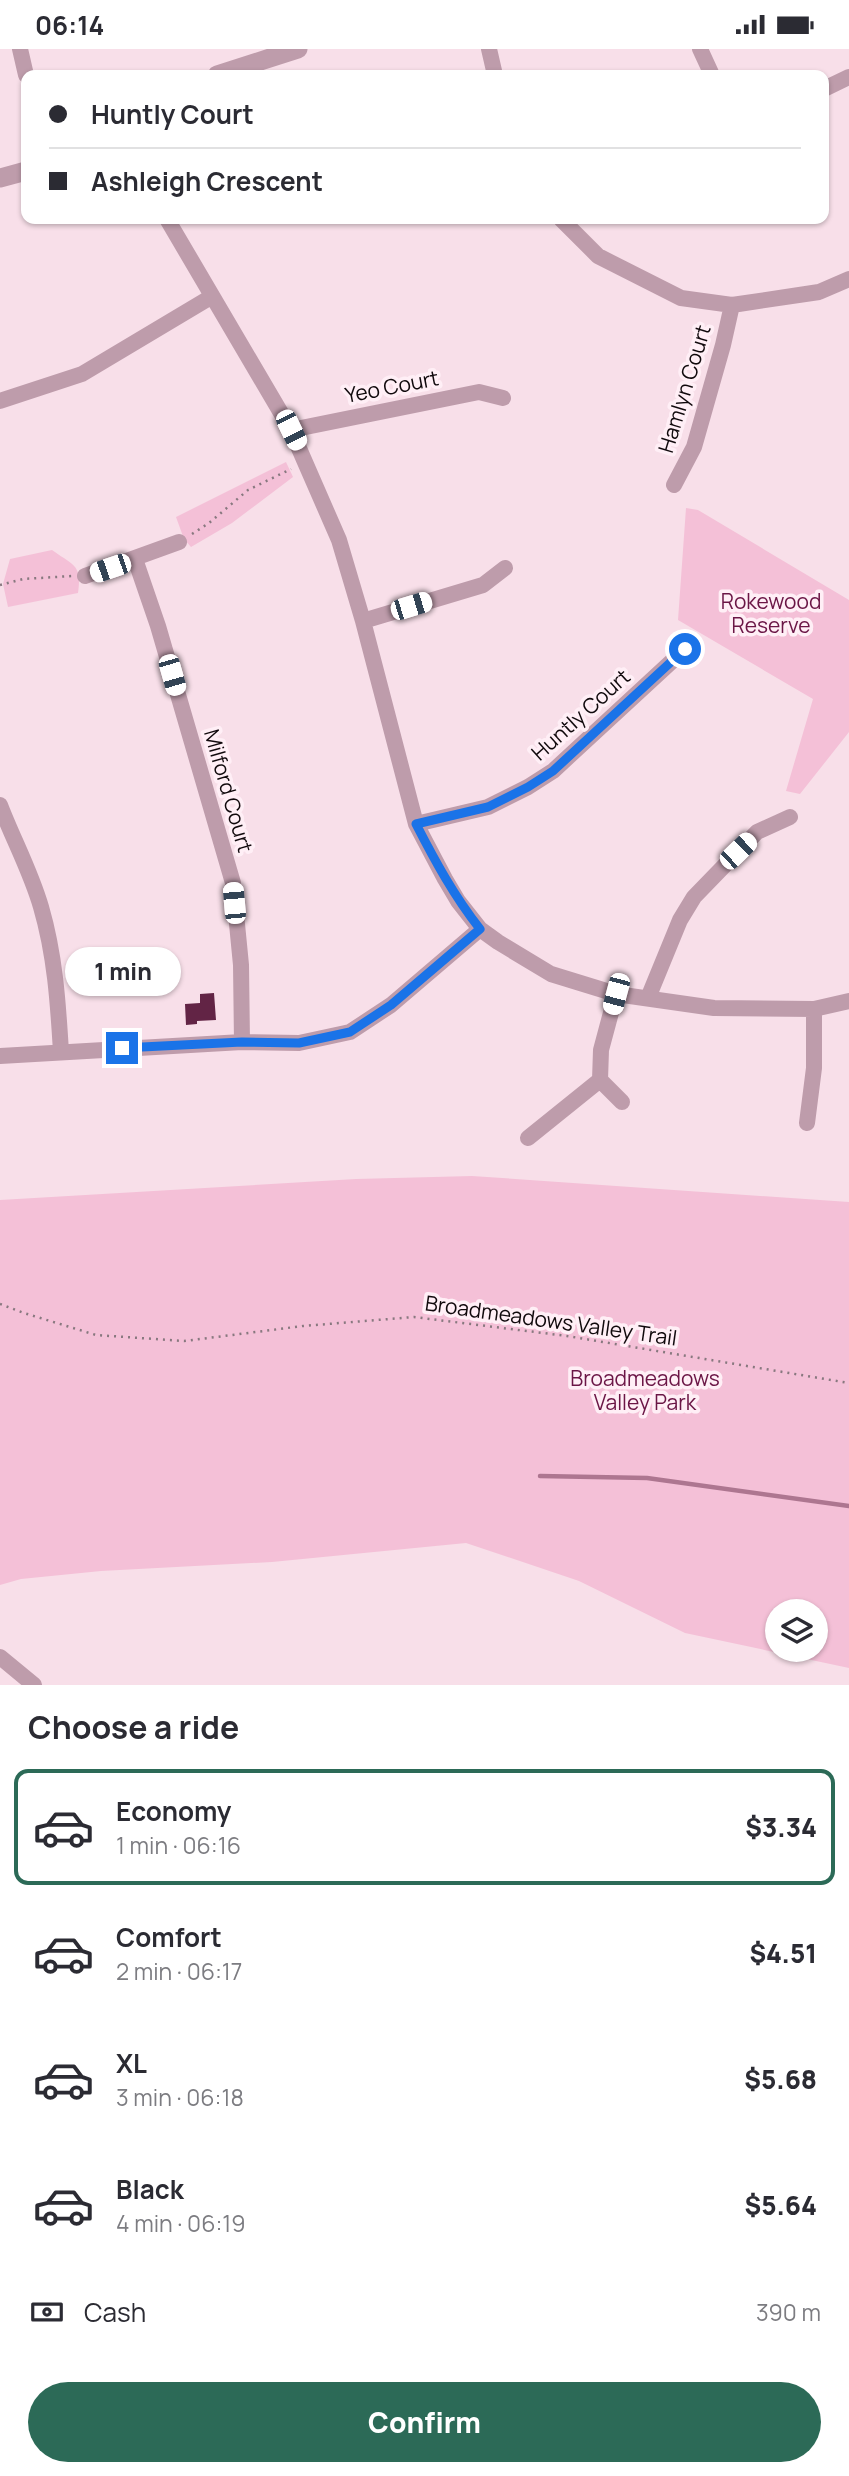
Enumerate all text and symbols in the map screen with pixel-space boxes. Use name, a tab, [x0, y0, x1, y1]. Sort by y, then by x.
text: 06:14	[35, 7, 104, 43]
text: Huntly Court	[91, 96, 254, 132]
text: Ashleigh Crescent	[91, 163, 323, 199]
street label: Hamlyn Court	[651, 321, 717, 456]
street label: Yeo Court	[343, 363, 441, 409]
car	[273, 407, 310, 453]
car	[87, 551, 134, 585]
park label: Rokewood Reserve	[721, 587, 821, 639]
car	[388, 590, 435, 622]
route start	[669, 633, 701, 665]
car	[157, 652, 188, 698]
street label: Huntly Court	[525, 662, 636, 766]
street label: Milford Court	[198, 726, 260, 856]
car	[716, 829, 761, 873]
car	[222, 881, 247, 925]
callout: 1 min	[64, 947, 180, 995]
text: 1 min	[94, 955, 152, 987]
car	[601, 971, 632, 1017]
route end	[106, 1032, 138, 1064]
street label: Broadmeadows Valley Trail	[423, 1288, 679, 1352]
park label: Broadmeadows Valley Park	[570, 1364, 720, 1416]
map controls	[765, 1599, 828, 1662]
button: layers	[765, 1599, 828, 1662]
text: Choose a ride	[28, 1705, 239, 1749]
text: Economy	[116, 1793, 231, 1829]
icon: car	[32, 1796, 95, 1859]
text: $3.34	[745, 1809, 817, 1845]
text: 1 min · 06:16	[116, 1829, 241, 1861]
text: Comfort	[116, 1919, 222, 1955]
icon: car	[32, 1922, 95, 1985]
text: $4.51	[749, 1935, 817, 1971]
text: 2 min · 06:17	[116, 1955, 242, 1987]
text: XL	[116, 2045, 147, 2081]
icon: car	[32, 2048, 95, 2111]
text: $5.68	[744, 2061, 817, 2097]
text: 3 min · 06:18	[116, 2081, 244, 2113]
text: Black	[116, 2171, 184, 2207]
icon: car	[32, 2174, 95, 2237]
text: $5.64	[745, 2187, 817, 2223]
text: 4 min · 06:19	[116, 2207, 246, 2239]
icon: cash	[28, 2293, 66, 2331]
text: Cash	[84, 2294, 146, 2330]
text: 390 m	[756, 2296, 821, 2328]
button: Confirm	[28, 2382, 821, 2462]

